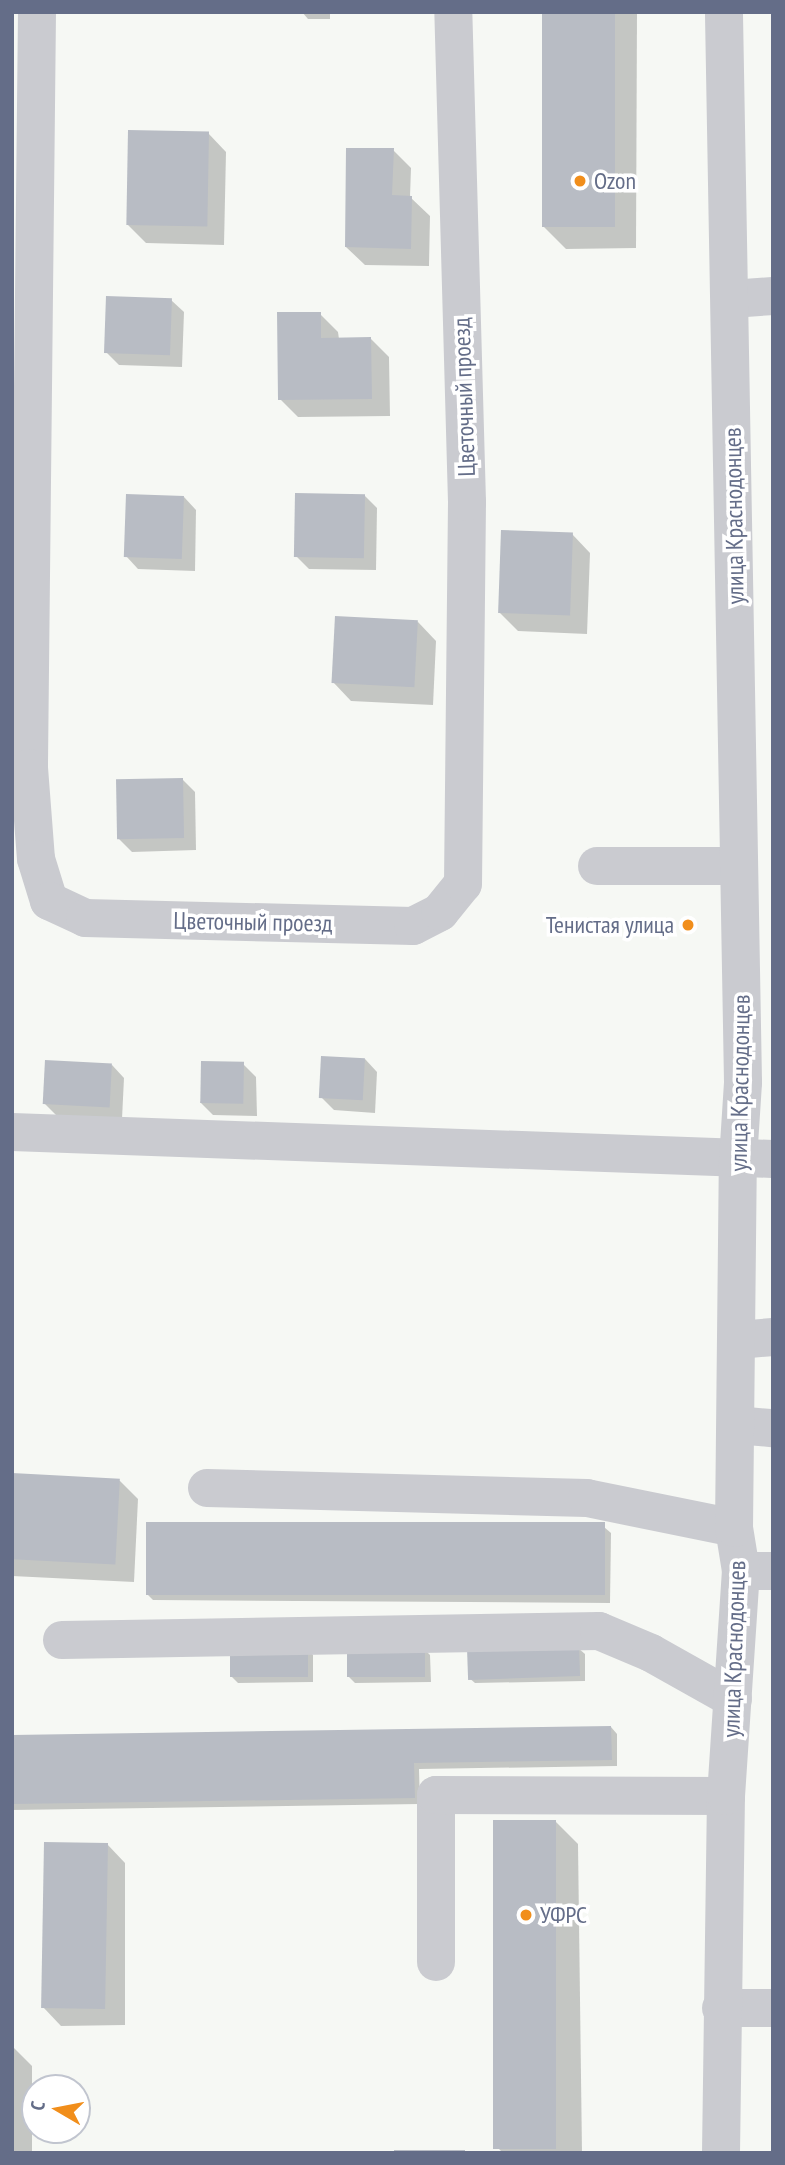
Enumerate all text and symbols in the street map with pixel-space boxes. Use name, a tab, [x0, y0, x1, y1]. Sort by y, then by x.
place label: Ozon	[594, 167, 636, 195]
marker: Ozon	[572, 173, 588, 189]
street label: Цветочный проезд	[447, 317, 481, 477]
street label: улица Краснодонцев	[718, 427, 750, 605]
street label: Цветочный проезд	[173, 906, 333, 938]
place label: Тенистая улица	[546, 911, 674, 939]
marker: Тенистая улица	[680, 917, 696, 933]
street label: улица Краснодонцев	[724, 994, 756, 1172]
street label: улица Краснодонцев	[717, 1560, 751, 1738]
place label: УФРС	[540, 1901, 587, 1929]
marker: УФРС	[518, 1907, 534, 1923]
north arrow	[21, 2074, 91, 2144]
text: С	[25, 2099, 50, 2112]

